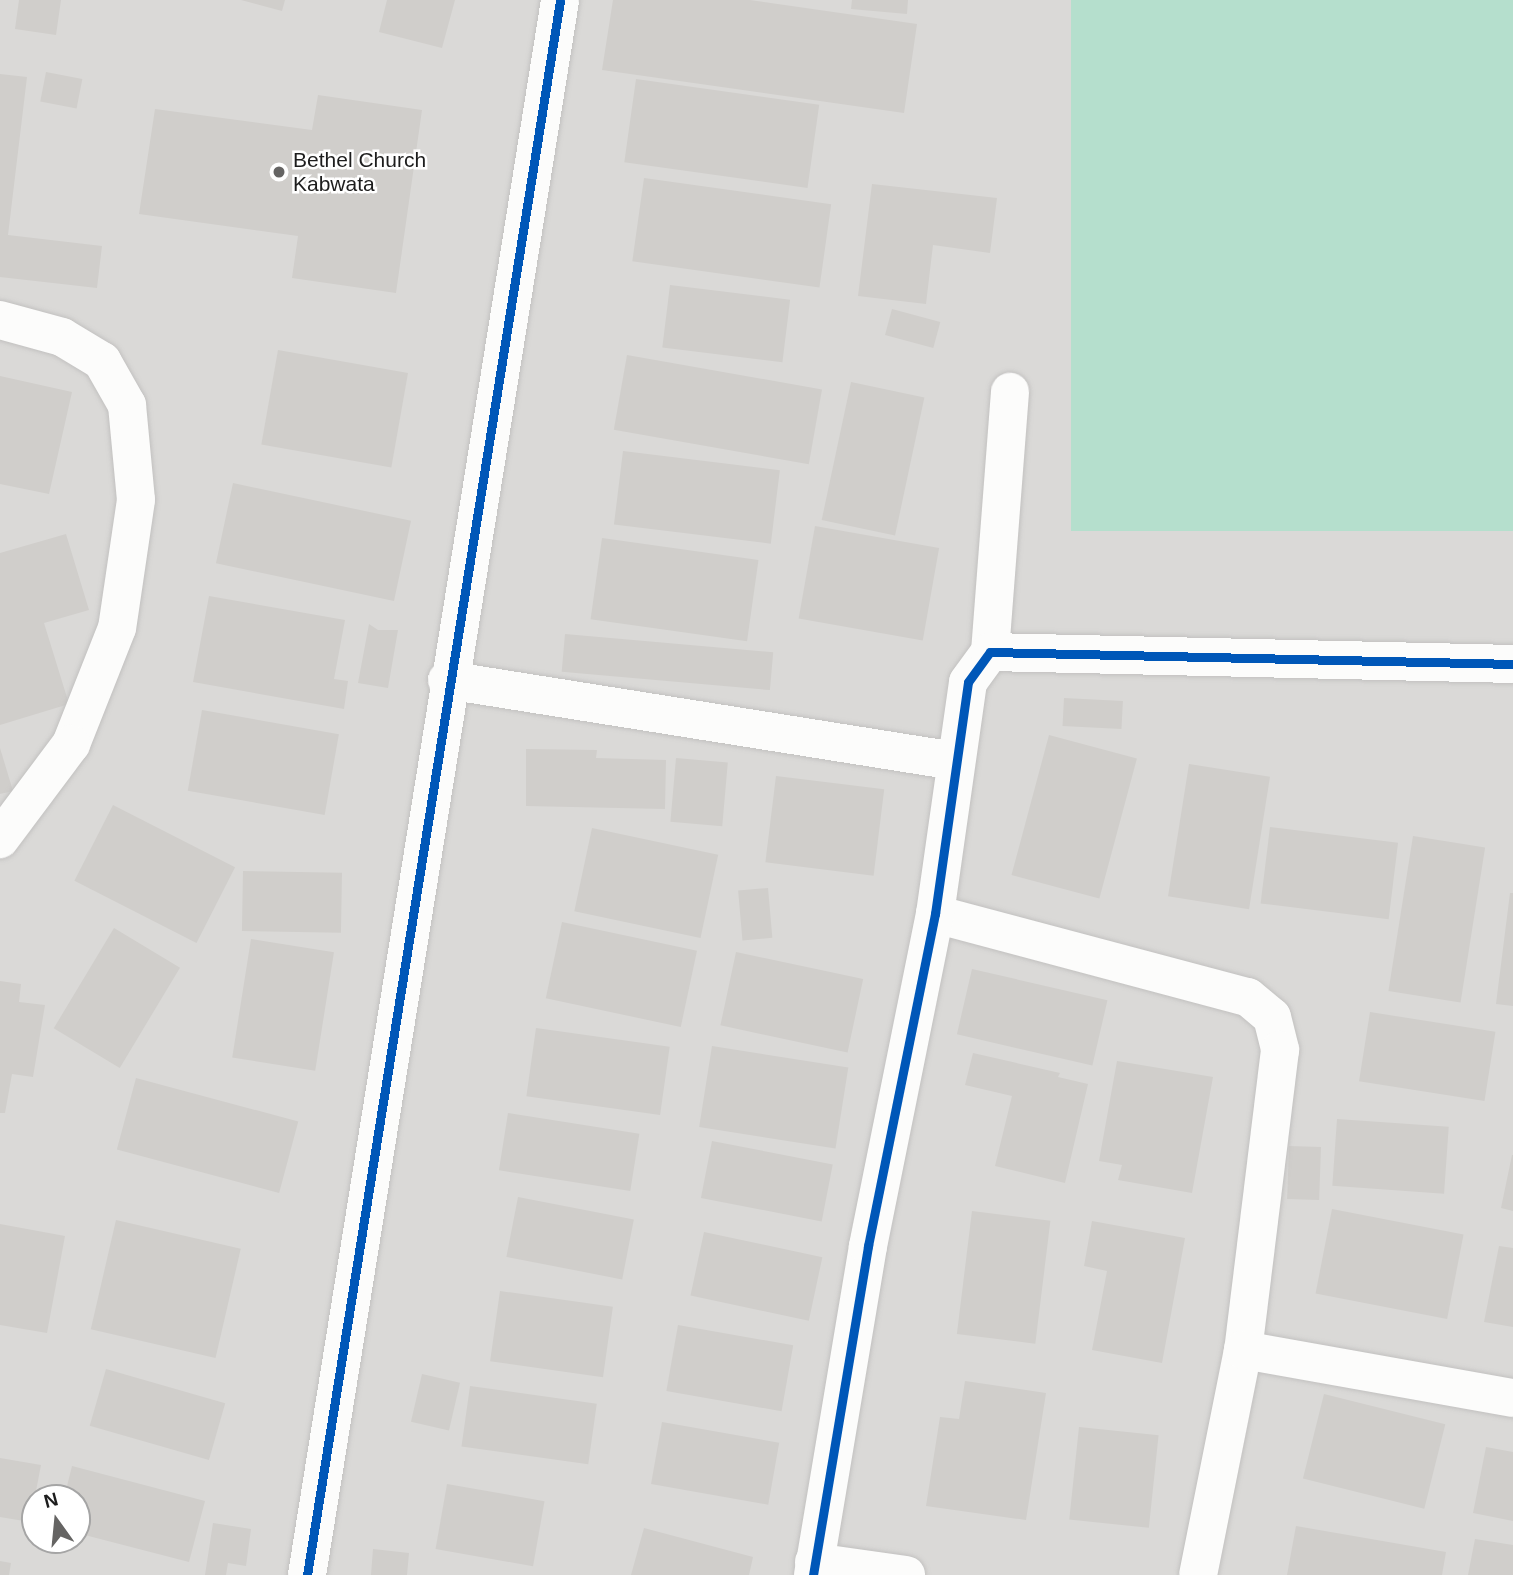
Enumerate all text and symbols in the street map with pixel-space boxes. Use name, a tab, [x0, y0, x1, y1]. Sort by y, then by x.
place label: Bethel Church Kabwata	[293, 147, 426, 197]
marker: Bethel Church Kabwata	[271, 164, 287, 180]
north arrow	[21, 1484, 91, 1554]
text: N	[42, 1488, 60, 1512]

